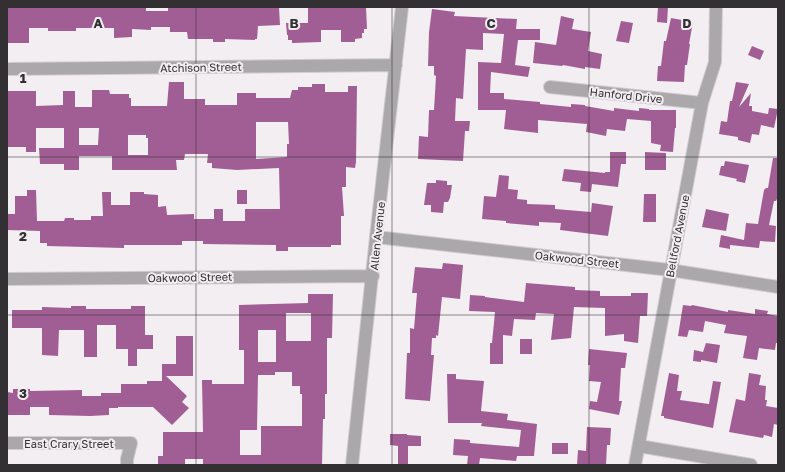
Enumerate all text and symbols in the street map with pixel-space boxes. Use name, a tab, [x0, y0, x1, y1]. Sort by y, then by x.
text: A	[93, 15, 103, 31]
text: B	[289, 15, 299, 31]
text: C	[486, 15, 496, 31]
text: D	[682, 15, 692, 31]
street label: Atchison Street	[160, 60, 242, 74]
text: 1	[20, 70, 27, 86]
street label: Hanford Drive	[589, 85, 663, 105]
street label: Bellford Avenue	[663, 194, 691, 278]
street label: Allen Avenue	[367, 201, 387, 271]
text: 2	[19, 228, 27, 244]
street label: Oakwood Street	[534, 248, 620, 270]
street label: Oakwood Street	[148, 270, 232, 284]
text: 3	[19, 385, 27, 401]
street label: East Crary Street	[24, 437, 114, 450]

